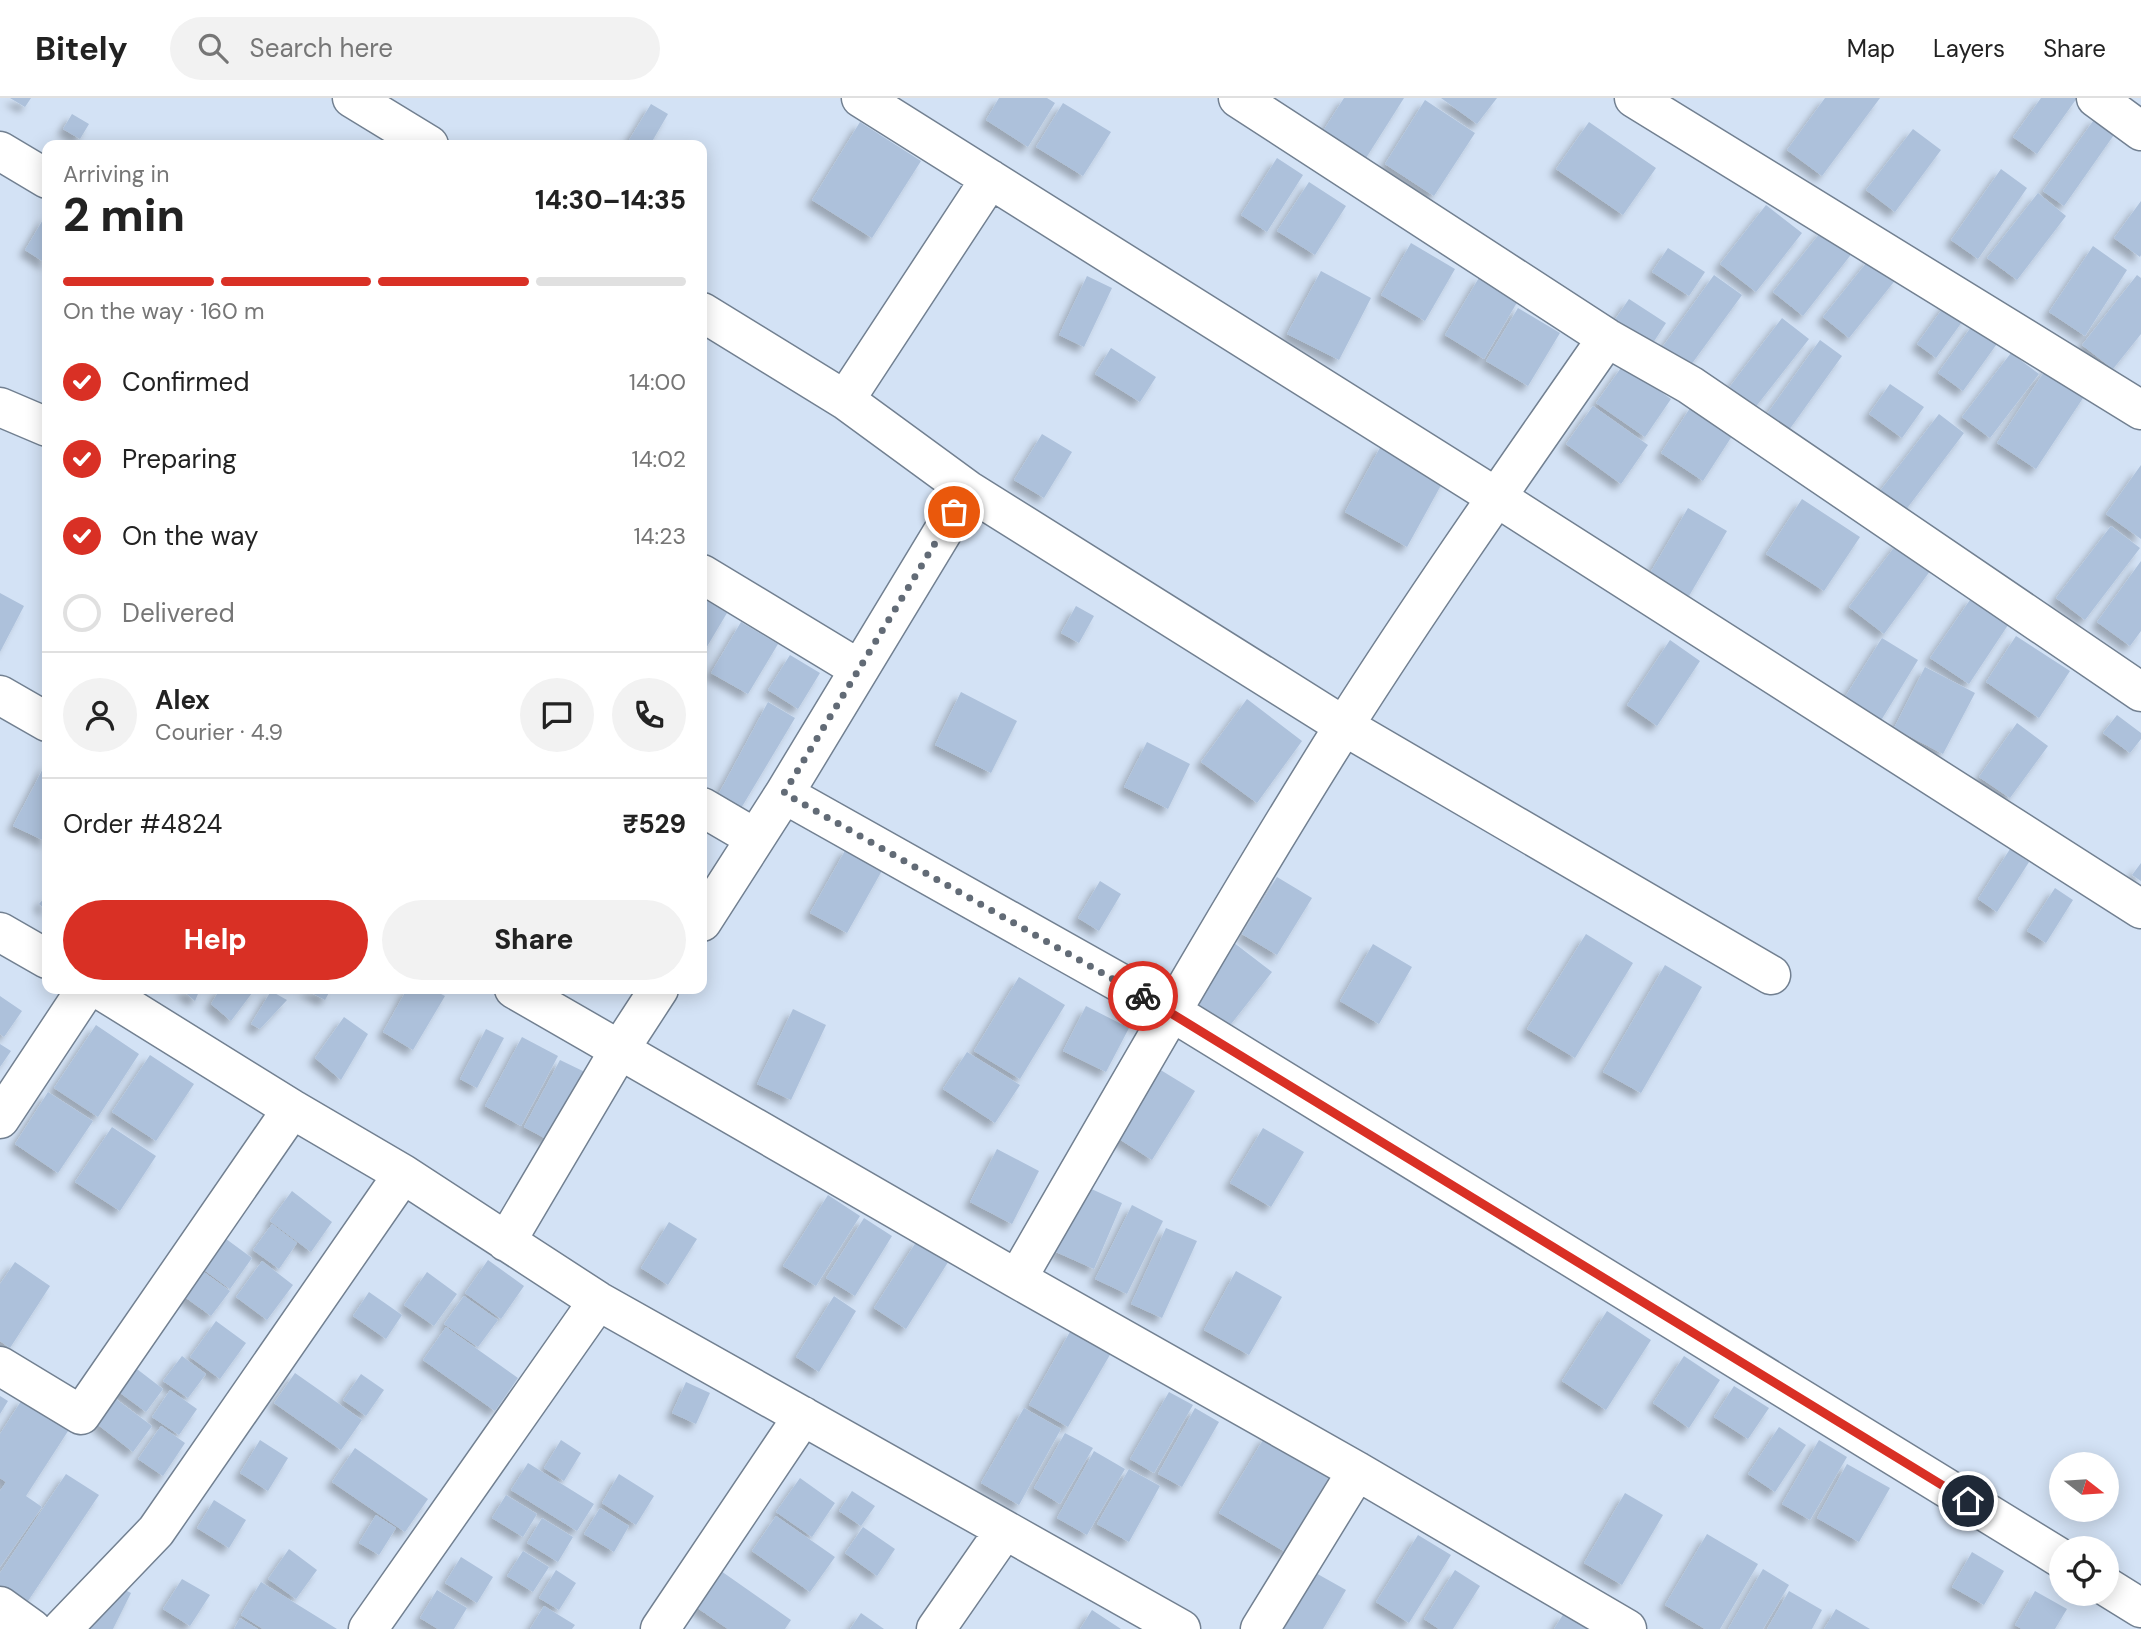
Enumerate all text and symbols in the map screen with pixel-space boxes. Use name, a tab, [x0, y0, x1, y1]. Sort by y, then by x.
search box	[170, 17, 660, 80]
text: Bitely	[35, 27, 128, 70]
icon: search	[194, 29, 232, 67]
text: Search here	[250, 31, 393, 65]
text: Map	[1847, 33, 1895, 64]
text: Layers	[1933, 33, 2005, 64]
text: Share	[2043, 33, 2106, 64]
text: Arriving in	[63, 159, 169, 189]
text: 14:30–14:35	[535, 183, 686, 217]
text: 2 min	[63, 185, 185, 245]
text: On the way · 160 m	[63, 296, 264, 326]
icon: check	[63, 363, 101, 401]
text: Confirmed	[122, 365, 249, 399]
text: 14:00	[629, 367, 686, 397]
icon: check	[63, 440, 101, 478]
text: Preparing	[122, 442, 237, 476]
text: 14:02	[631, 444, 686, 474]
pin	[924, 482, 984, 542]
icon: bag	[935, 493, 973, 531]
icon: check	[63, 517, 101, 555]
text: On the way	[122, 519, 258, 553]
text: 14:23	[633, 521, 686, 551]
text: Delivered	[122, 596, 235, 630]
button: person	[63, 678, 137, 752]
button: chat	[520, 678, 594, 752]
button: phone	[612, 678, 686, 752]
text: Alex	[155, 683, 210, 717]
text: Courier · 4.9	[155, 717, 283, 747]
text: Order #4824	[63, 807, 222, 841]
text: ₹529	[623, 807, 686, 841]
button: Help	[63, 900, 368, 980]
button: Share	[382, 900, 686, 980]
courier	[1108, 961, 1178, 1031]
icon: bike	[1124, 977, 1162, 1015]
north arrow	[2049, 1452, 2119, 1522]
map controls	[2049, 1452, 2119, 1606]
pin	[1938, 1471, 1998, 1531]
icon: home	[1949, 1482, 1987, 1520]
button: locate	[2049, 1536, 2119, 1606]

